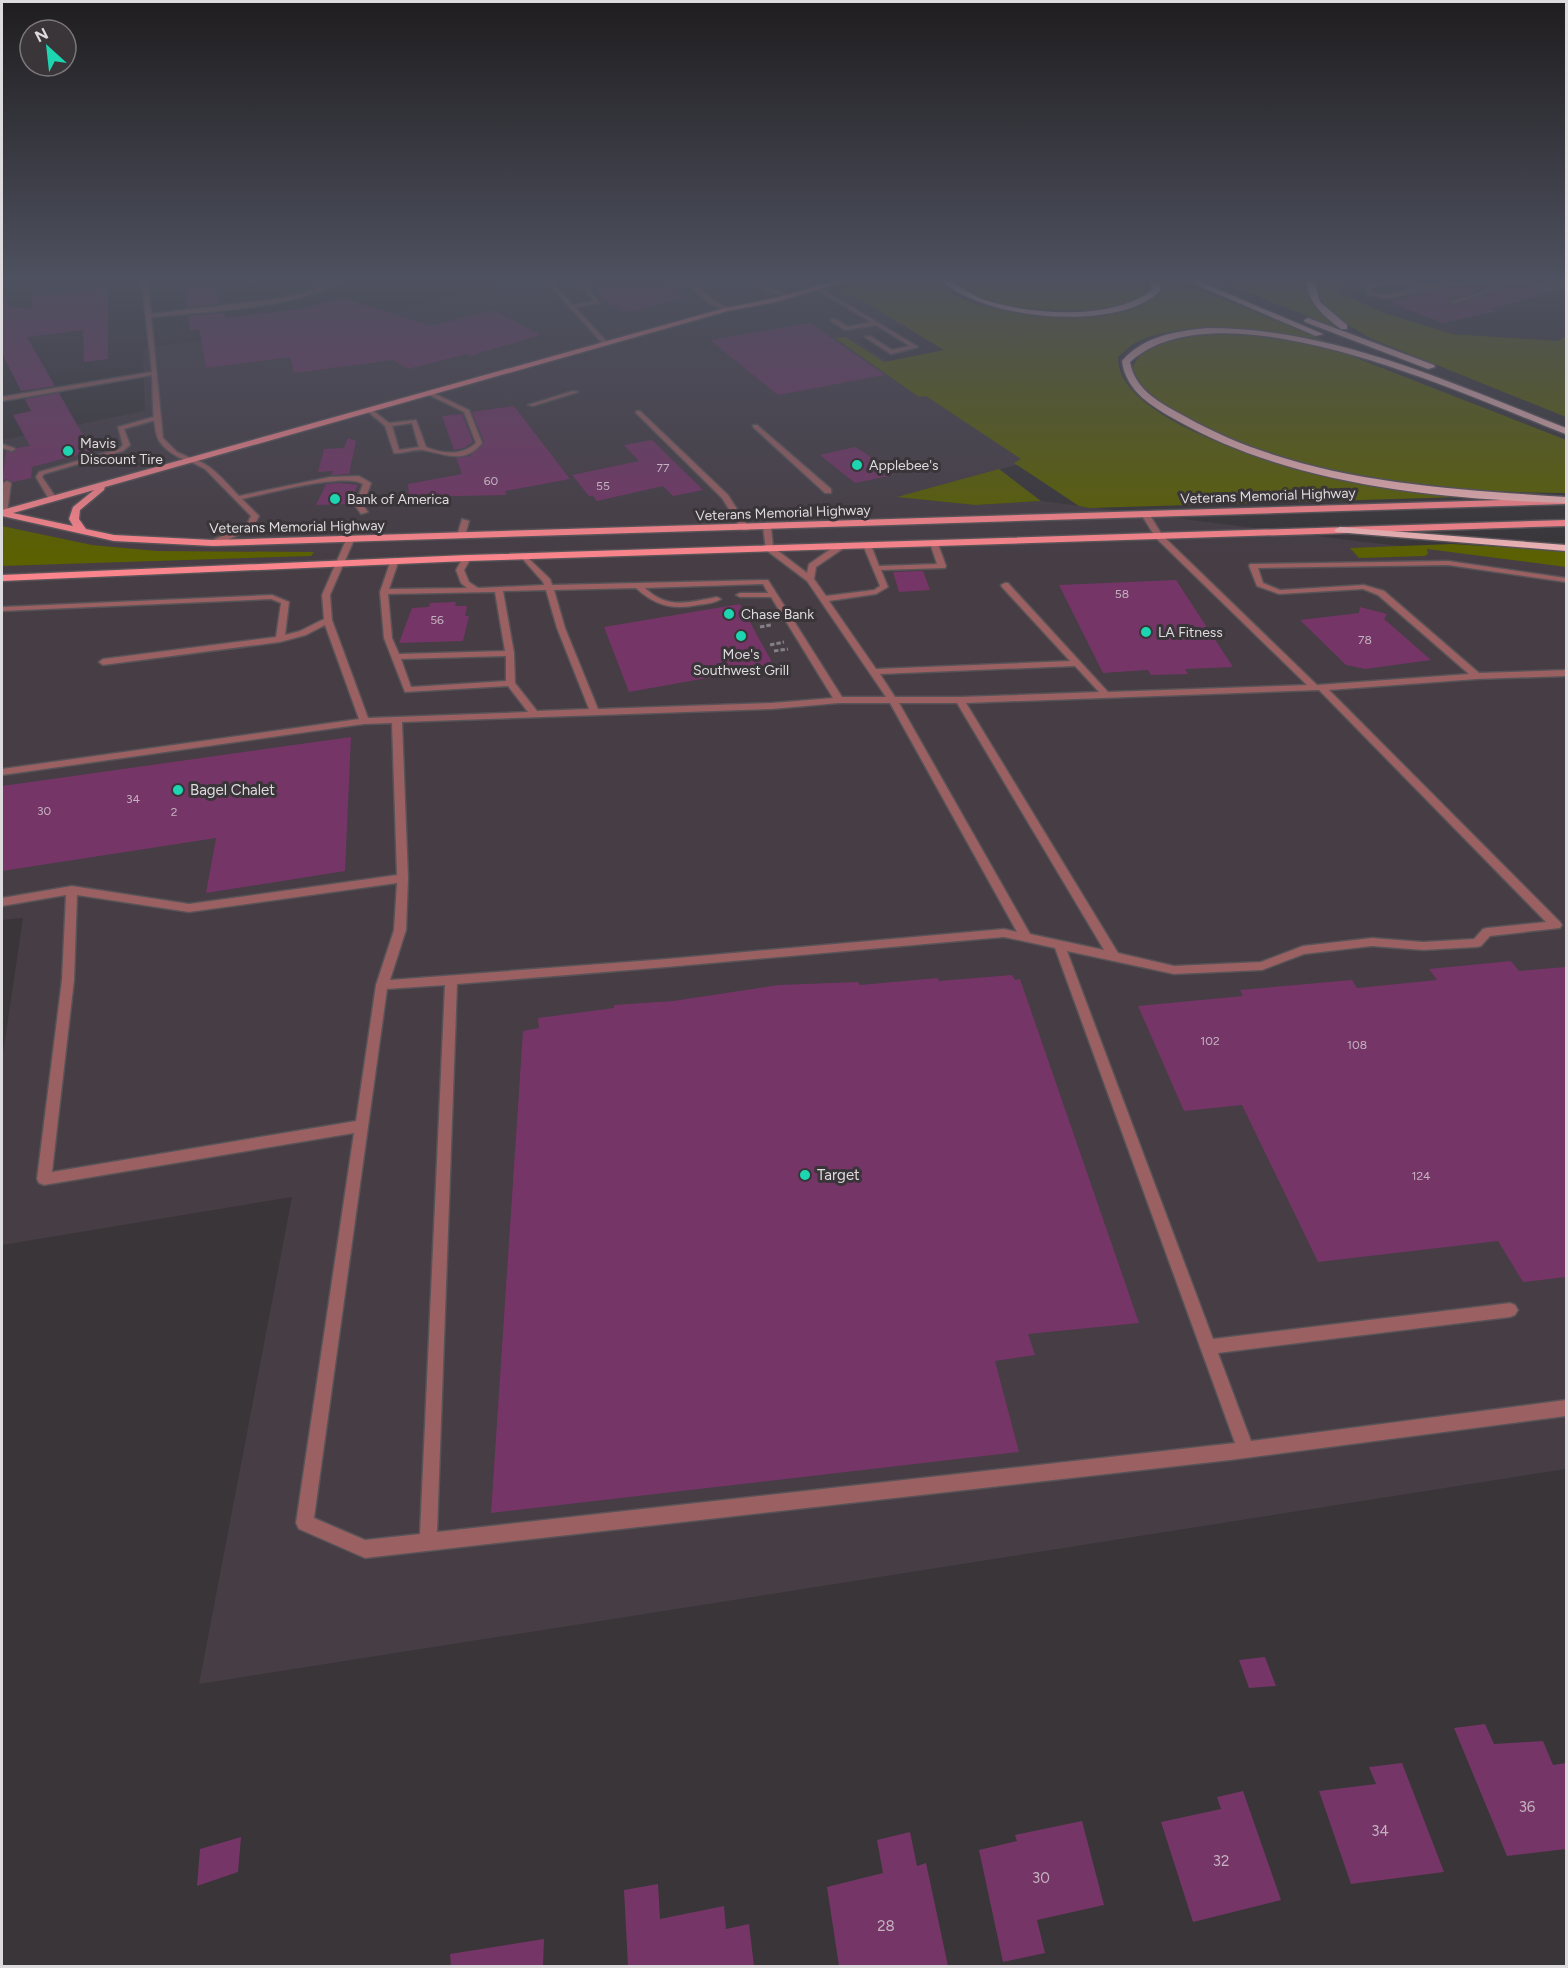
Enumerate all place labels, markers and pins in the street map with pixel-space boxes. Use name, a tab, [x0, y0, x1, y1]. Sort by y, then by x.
place label: Mavis Discount Tire	[80, 435, 163, 468]
marker: Mavis Discount Tire	[61, 444, 75, 458]
place label: Applebee's	[869, 457, 939, 474]
marker: Applebee's	[850, 458, 864, 472]
place label: Bank of America	[347, 491, 449, 508]
marker: Bank of America	[328, 492, 342, 506]
place label: Chase Bank	[741, 606, 814, 623]
marker: Chase Bank	[722, 607, 736, 621]
place label: LA Fitness	[1158, 624, 1223, 641]
marker: LA Fitness	[1139, 625, 1153, 639]
marker: Moe's Southwest Grill	[734, 629, 748, 643]
place label: Moe's Southwest Grill	[693, 646, 789, 679]
place label: Bagel Chalet	[190, 781, 275, 799]
marker: Bagel Chalet	[171, 783, 185, 797]
place label: Target	[817, 1166, 860, 1184]
marker: Target	[798, 1168, 812, 1182]

